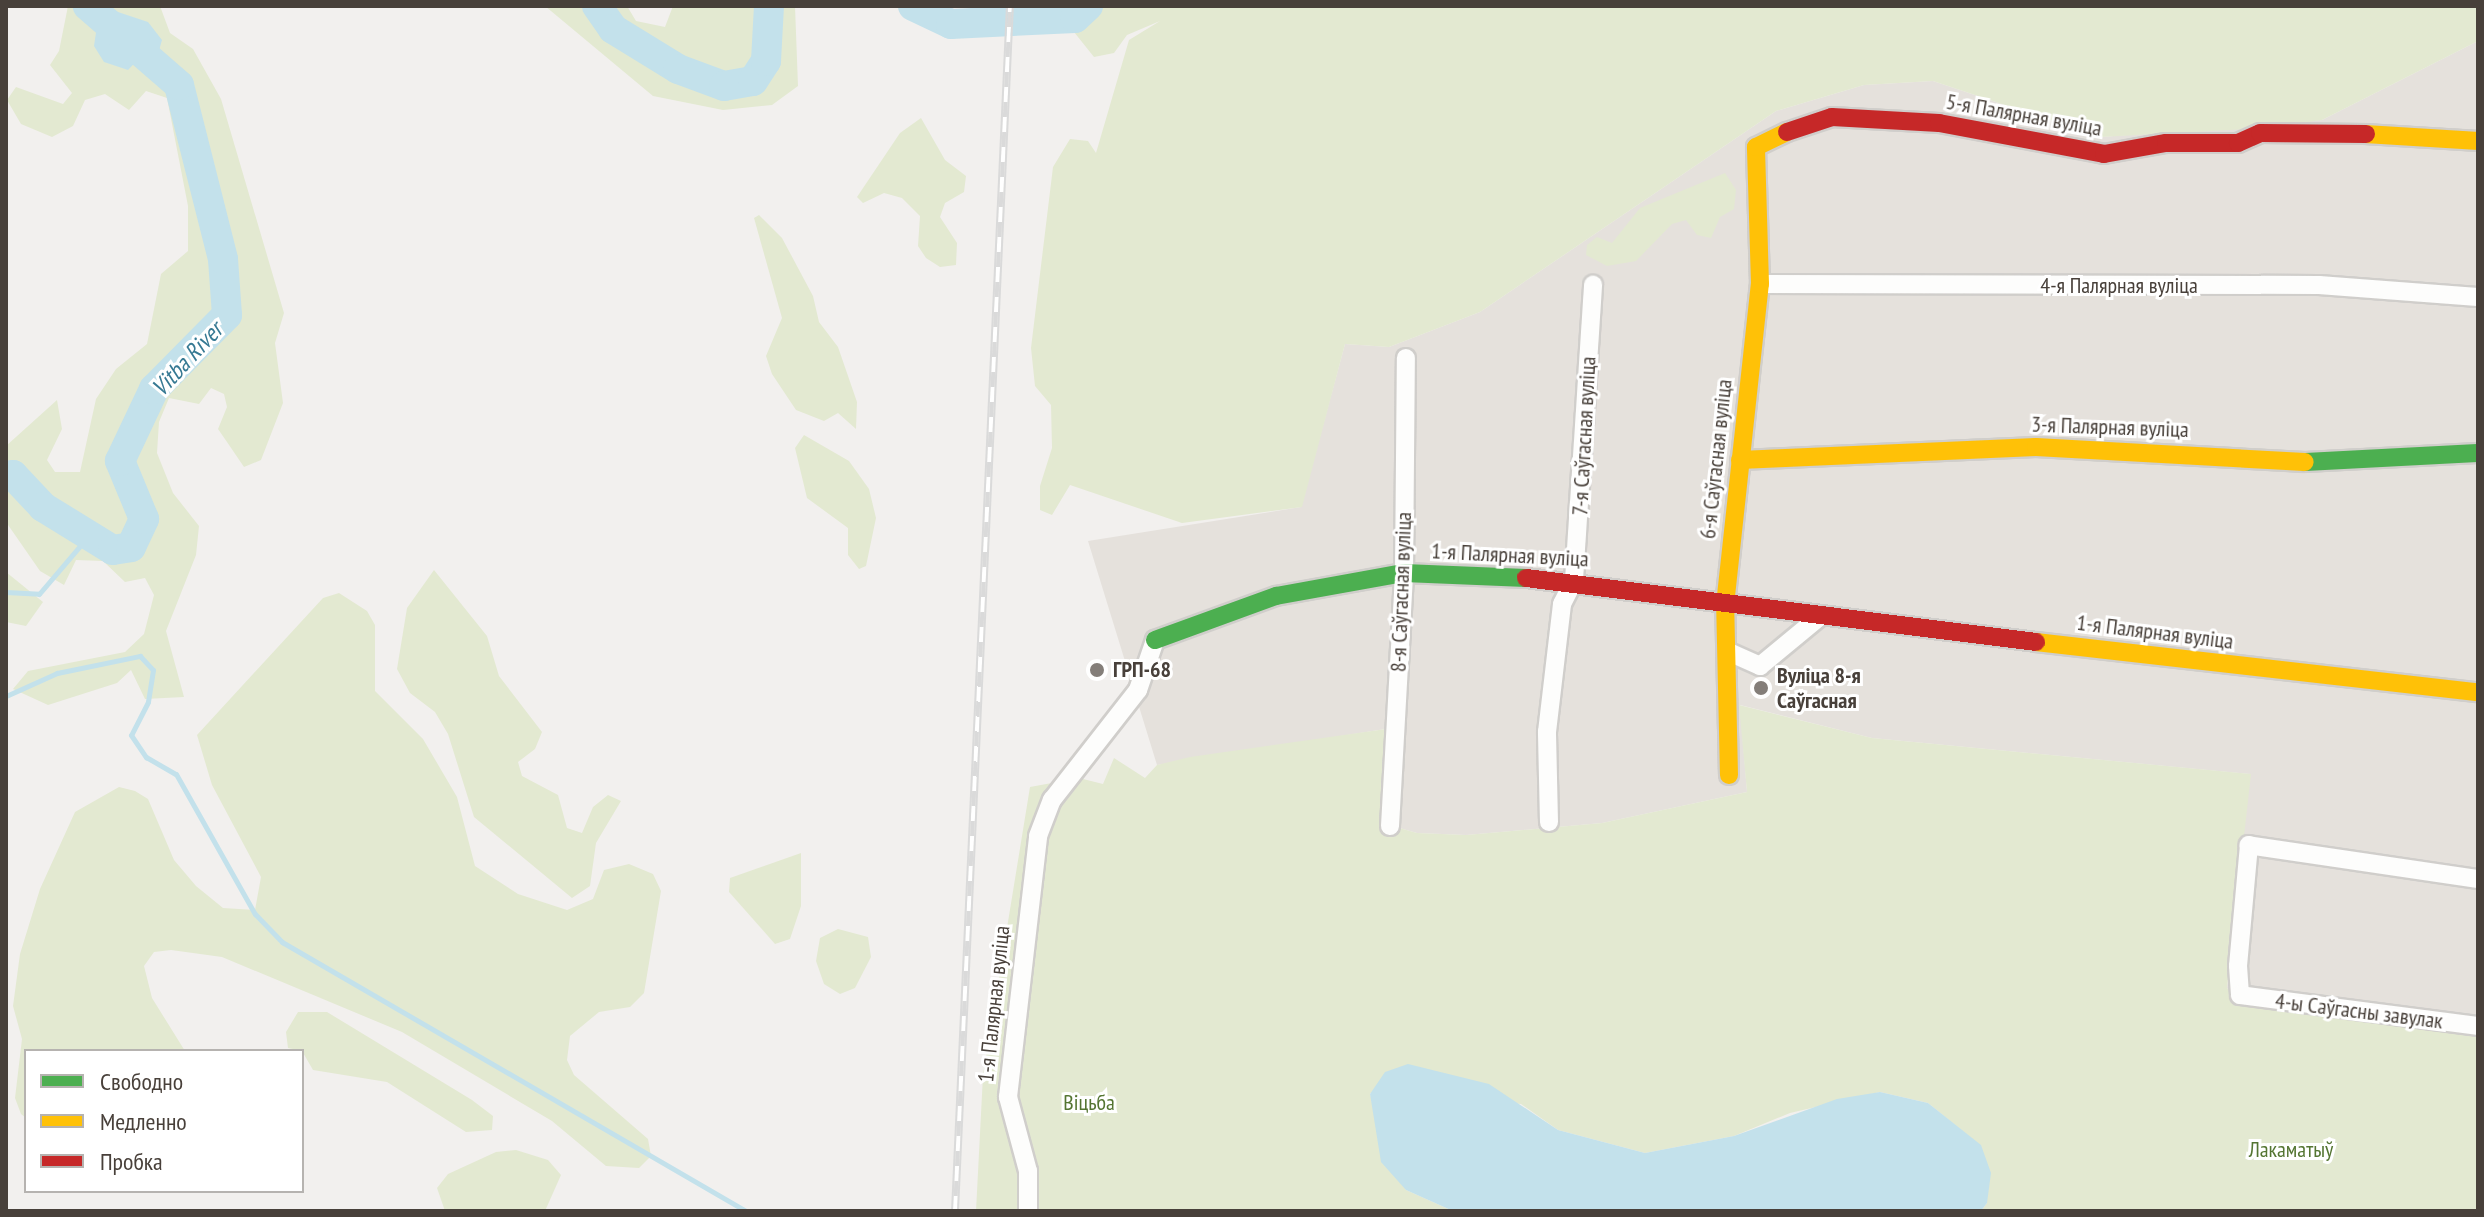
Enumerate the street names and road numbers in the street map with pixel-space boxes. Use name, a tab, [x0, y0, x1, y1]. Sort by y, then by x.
street label: 5-я Палярная вуліца	[1944, 88, 2104, 142]
street label: 4-я Палярная вуліца	[2040, 273, 2198, 299]
street label: 7-я Саўгасная вуліца	[1567, 356, 1601, 516]
street label: 6-я Саўгасная вуліца	[1694, 378, 1738, 540]
street label: 3-я Палярная вуліца	[2031, 411, 2189, 443]
street label: 8-я Саўгасная вуліца	[1385, 511, 1417, 673]
street label: 1-я Палярная вуліца	[1431, 538, 1589, 572]
street label: 1-я Палярная вуліца	[2075, 609, 2235, 655]
street label: 1-я Палярная вуліца	[973, 924, 1015, 1084]
street label: 4-ы Саўгасны завулак	[2274, 988, 2444, 1034]

